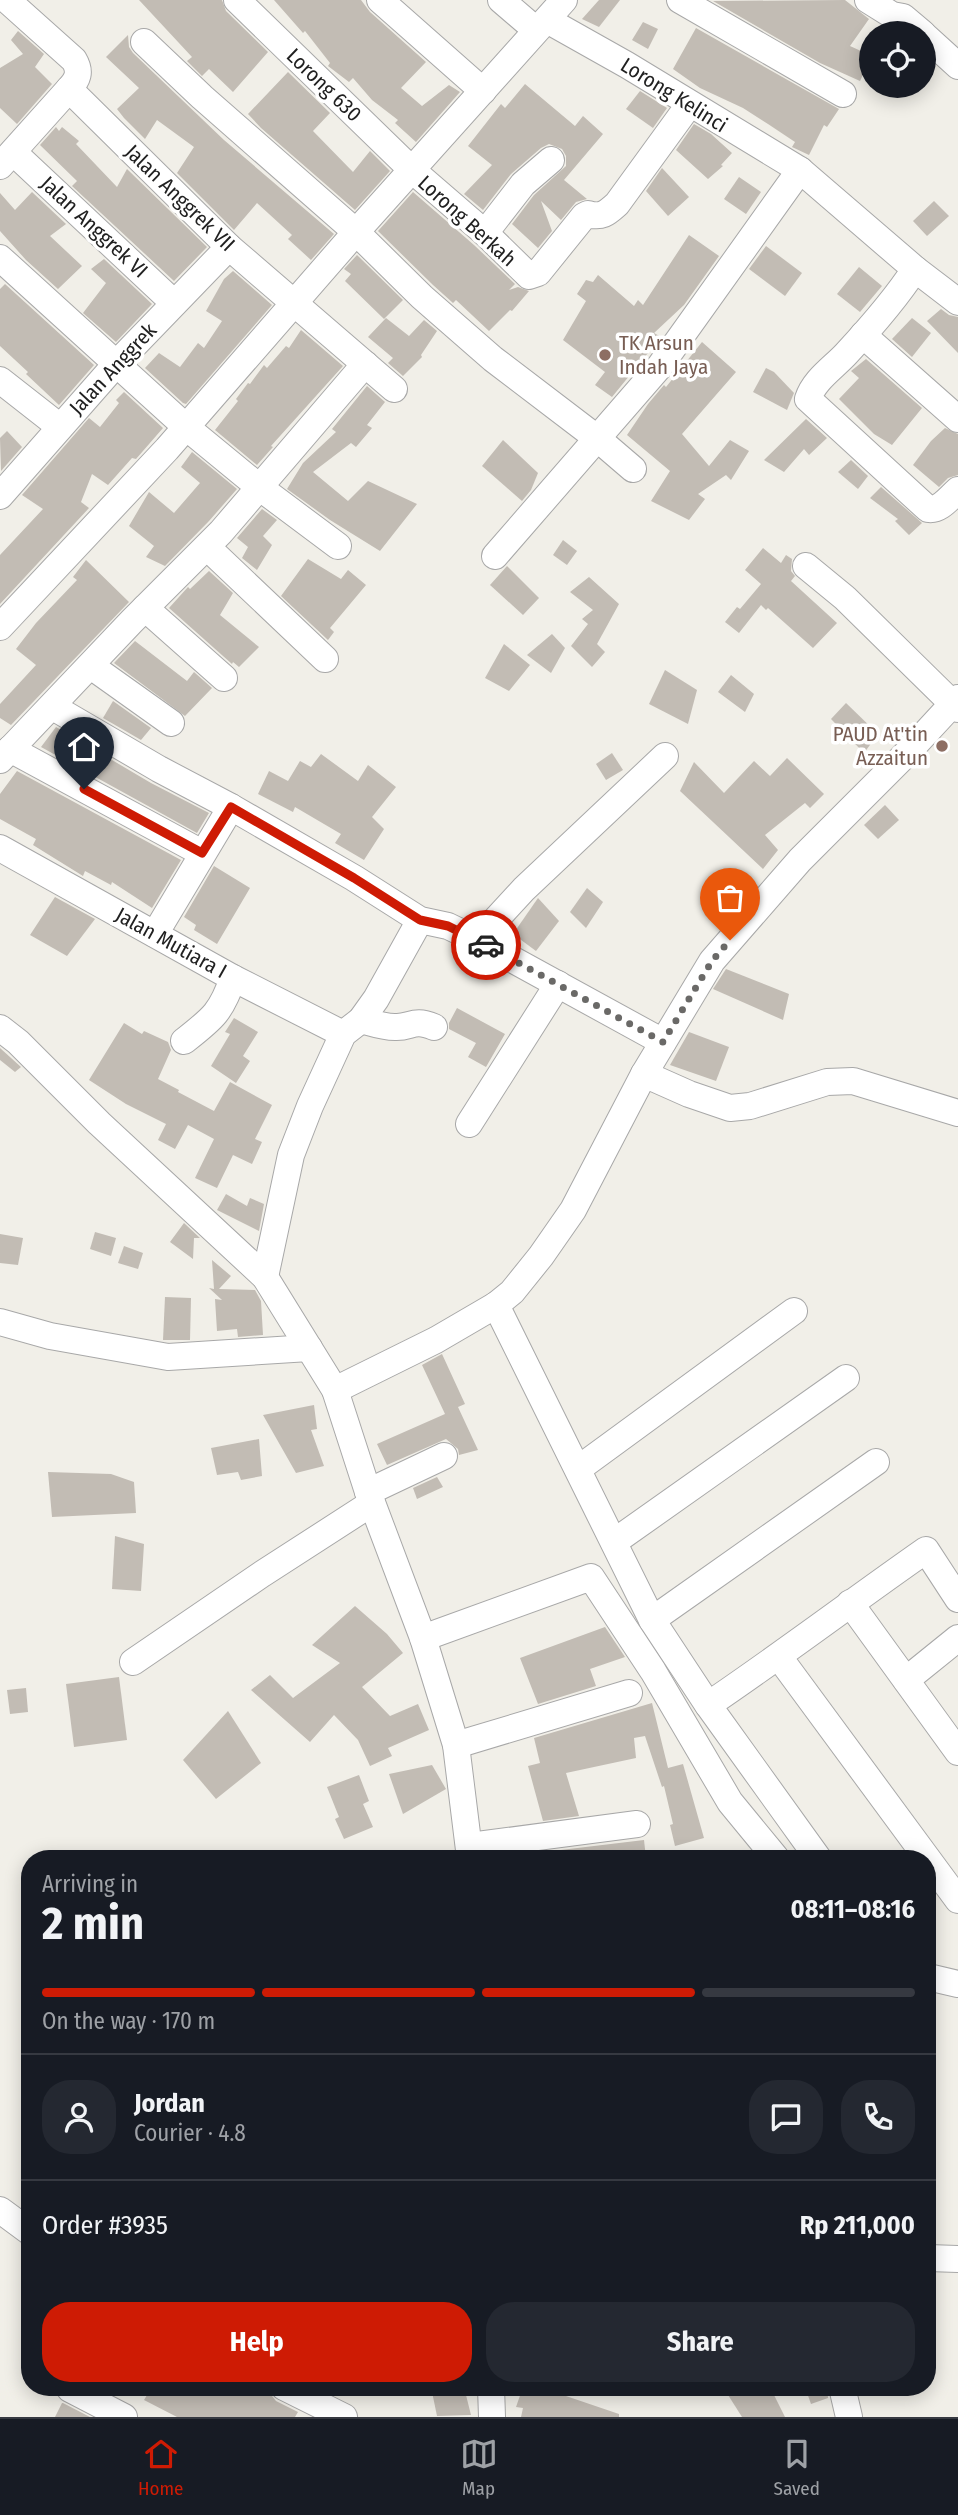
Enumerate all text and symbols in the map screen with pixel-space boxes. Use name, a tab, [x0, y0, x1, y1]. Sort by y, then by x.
map controls	[859, 21, 936, 98]
button: locate	[859, 21, 936, 98]
street label: Lorong 630	[281, 43, 367, 127]
street label: Lorong Kelinci	[616, 52, 732, 138]
street label: Jalan Anggrek VII	[120, 139, 240, 257]
street label: Lorong Berkah	[412, 170, 522, 272]
street label: Jalan Anggrek VI	[35, 171, 153, 283]
street label: Jalan Anggrek	[64, 317, 162, 420]
place label: TK Arsun Indah Jaya	[619, 330, 708, 380]
marker: TK Arsun Indah Jaya	[597, 347, 613, 363]
pin	[54, 717, 114, 789]
place label: PAUD At'tin Azzaitun	[833, 721, 928, 771]
icon: home	[65, 728, 103, 766]
marker: PAUD At'tin Azzaitun	[934, 738, 950, 754]
pin	[700, 868, 760, 940]
icon: bag	[711, 879, 749, 917]
street label: Jalan Mutiara I	[111, 902, 231, 984]
courier	[451, 910, 521, 980]
icon: car	[467, 926, 505, 964]
text: Arriving in	[42, 1870, 138, 1898]
text: 08:11–08:16	[791, 1894, 915, 1925]
text: 2 min	[42, 1896, 144, 1951]
text: On the way · 170 m	[42, 2007, 215, 2035]
button: person	[42, 2080, 116, 2154]
button: chat	[749, 2080, 823, 2154]
button: phone	[841, 2080, 915, 2154]
text: Jordan	[134, 2088, 205, 2119]
text: Courier · 4.8	[134, 2119, 246, 2147]
text: Order #3935	[42, 2210, 168, 2241]
text: Rp 211,000	[800, 2210, 915, 2241]
button: Help	[42, 2302, 472, 2382]
button: Share	[486, 2302, 915, 2382]
tab: Home	[138, 2435, 184, 2500]
tab: Map	[460, 2435, 498, 2500]
tab: Saved	[774, 2435, 820, 2500]

